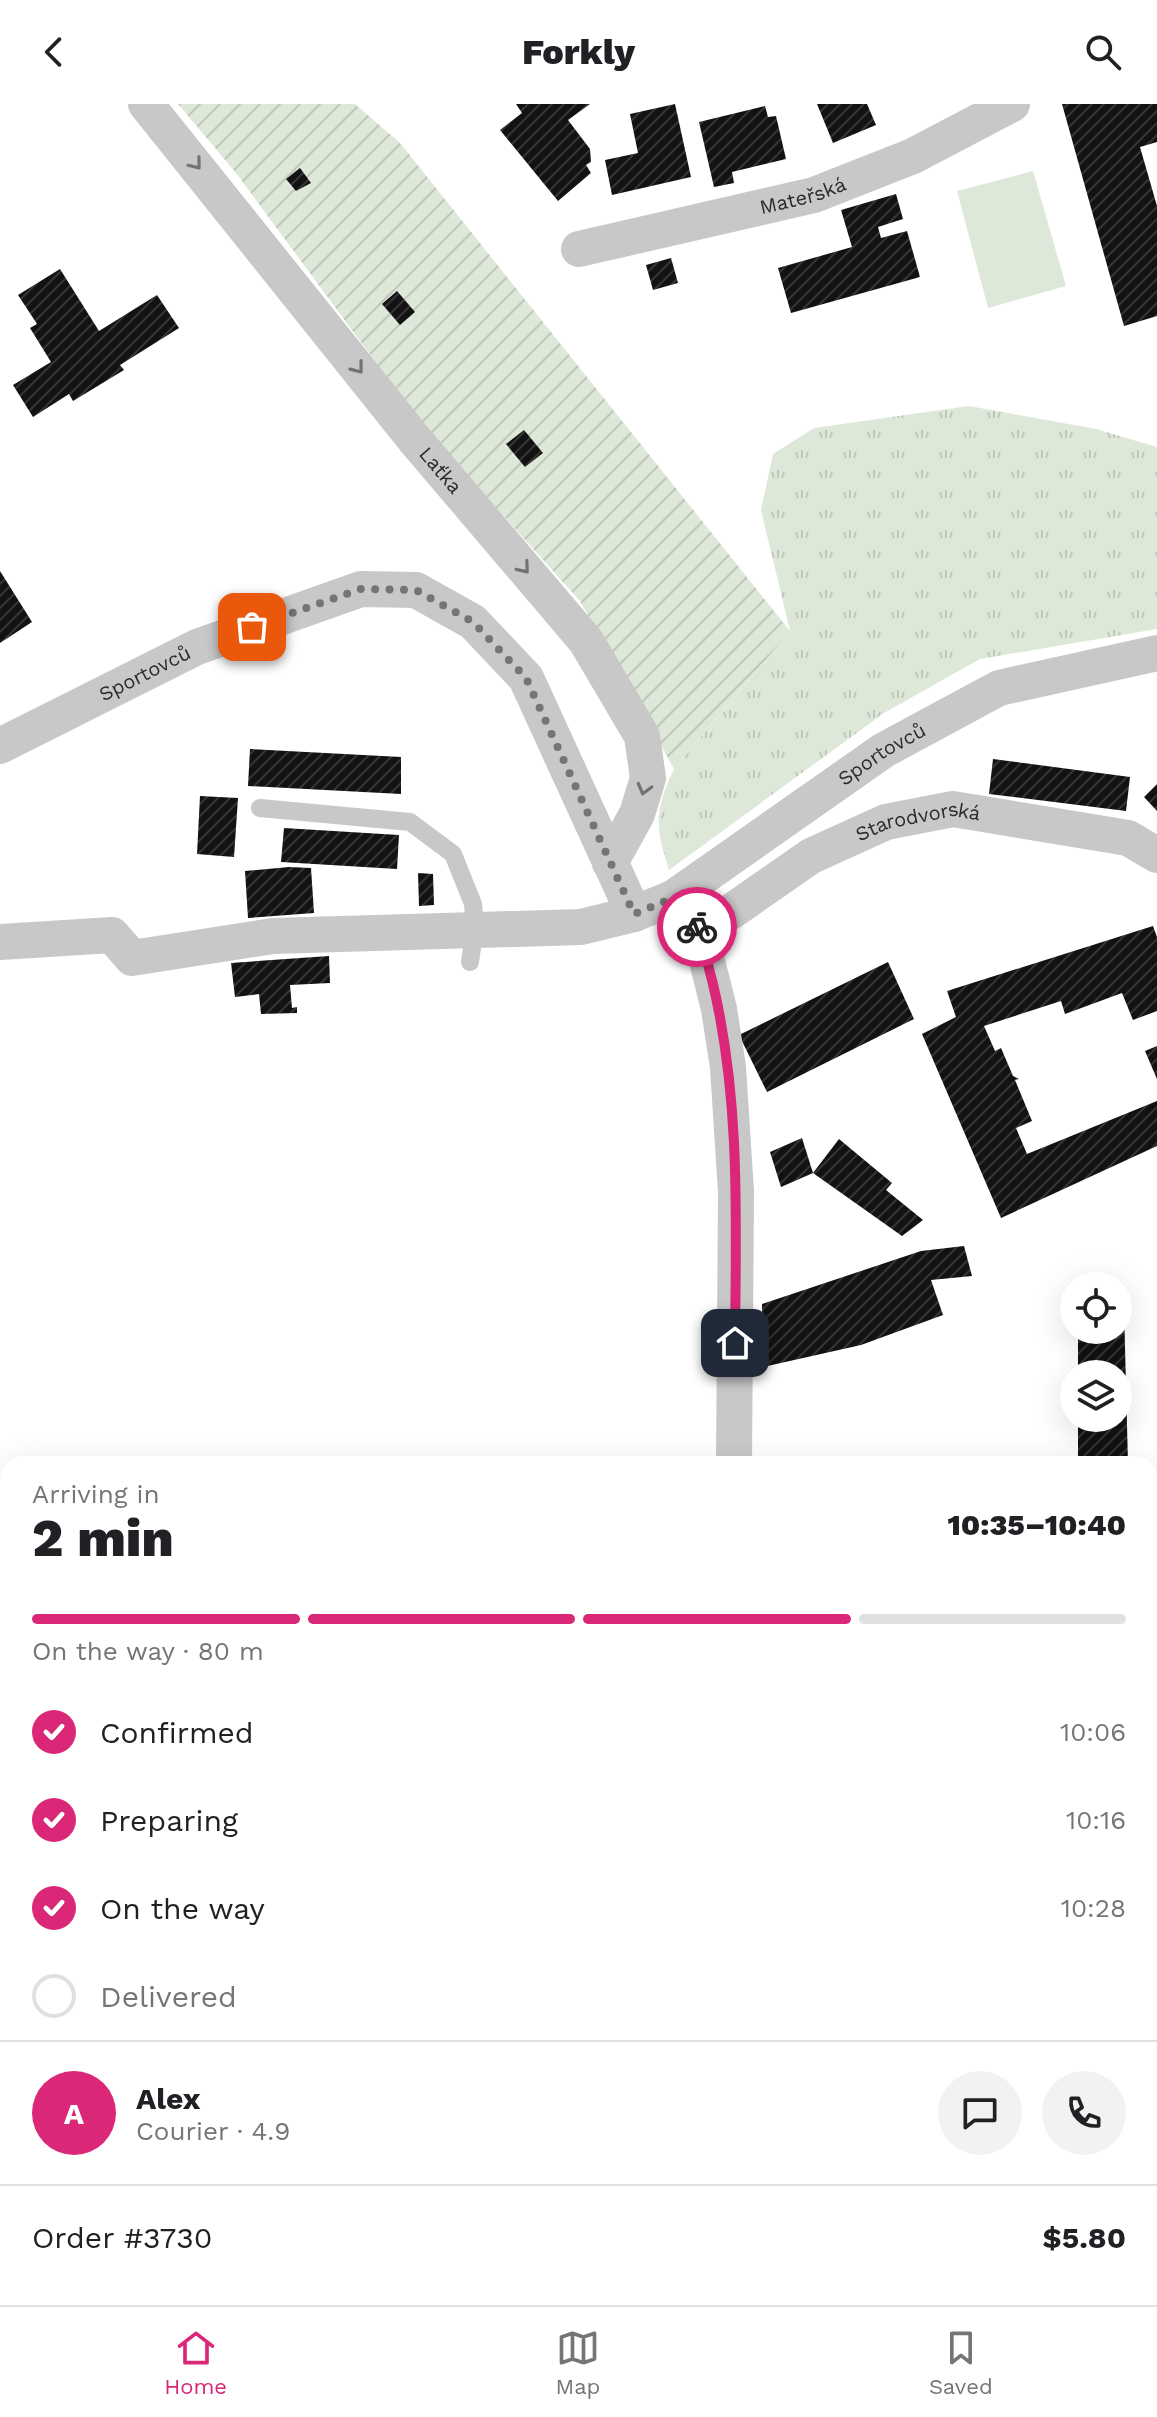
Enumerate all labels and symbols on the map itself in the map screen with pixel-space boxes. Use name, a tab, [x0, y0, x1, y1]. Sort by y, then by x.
one-way arrow	[186, 155, 200, 170]
street label: Mateřská	[757, 172, 849, 219]
one-way arrow	[348, 359, 362, 374]
street label: Laťka	[414, 442, 467, 498]
one-way arrow	[514, 558, 528, 573]
pin	[218, 593, 286, 661]
street label: Sportovců	[95, 640, 194, 706]
street label: Sportovců	[833, 718, 930, 791]
one-way arrow	[637, 781, 654, 795]
street label: Starodvorská	[852, 796, 982, 846]
courier	[657, 887, 737, 967]
pin	[701, 1309, 769, 1377]

